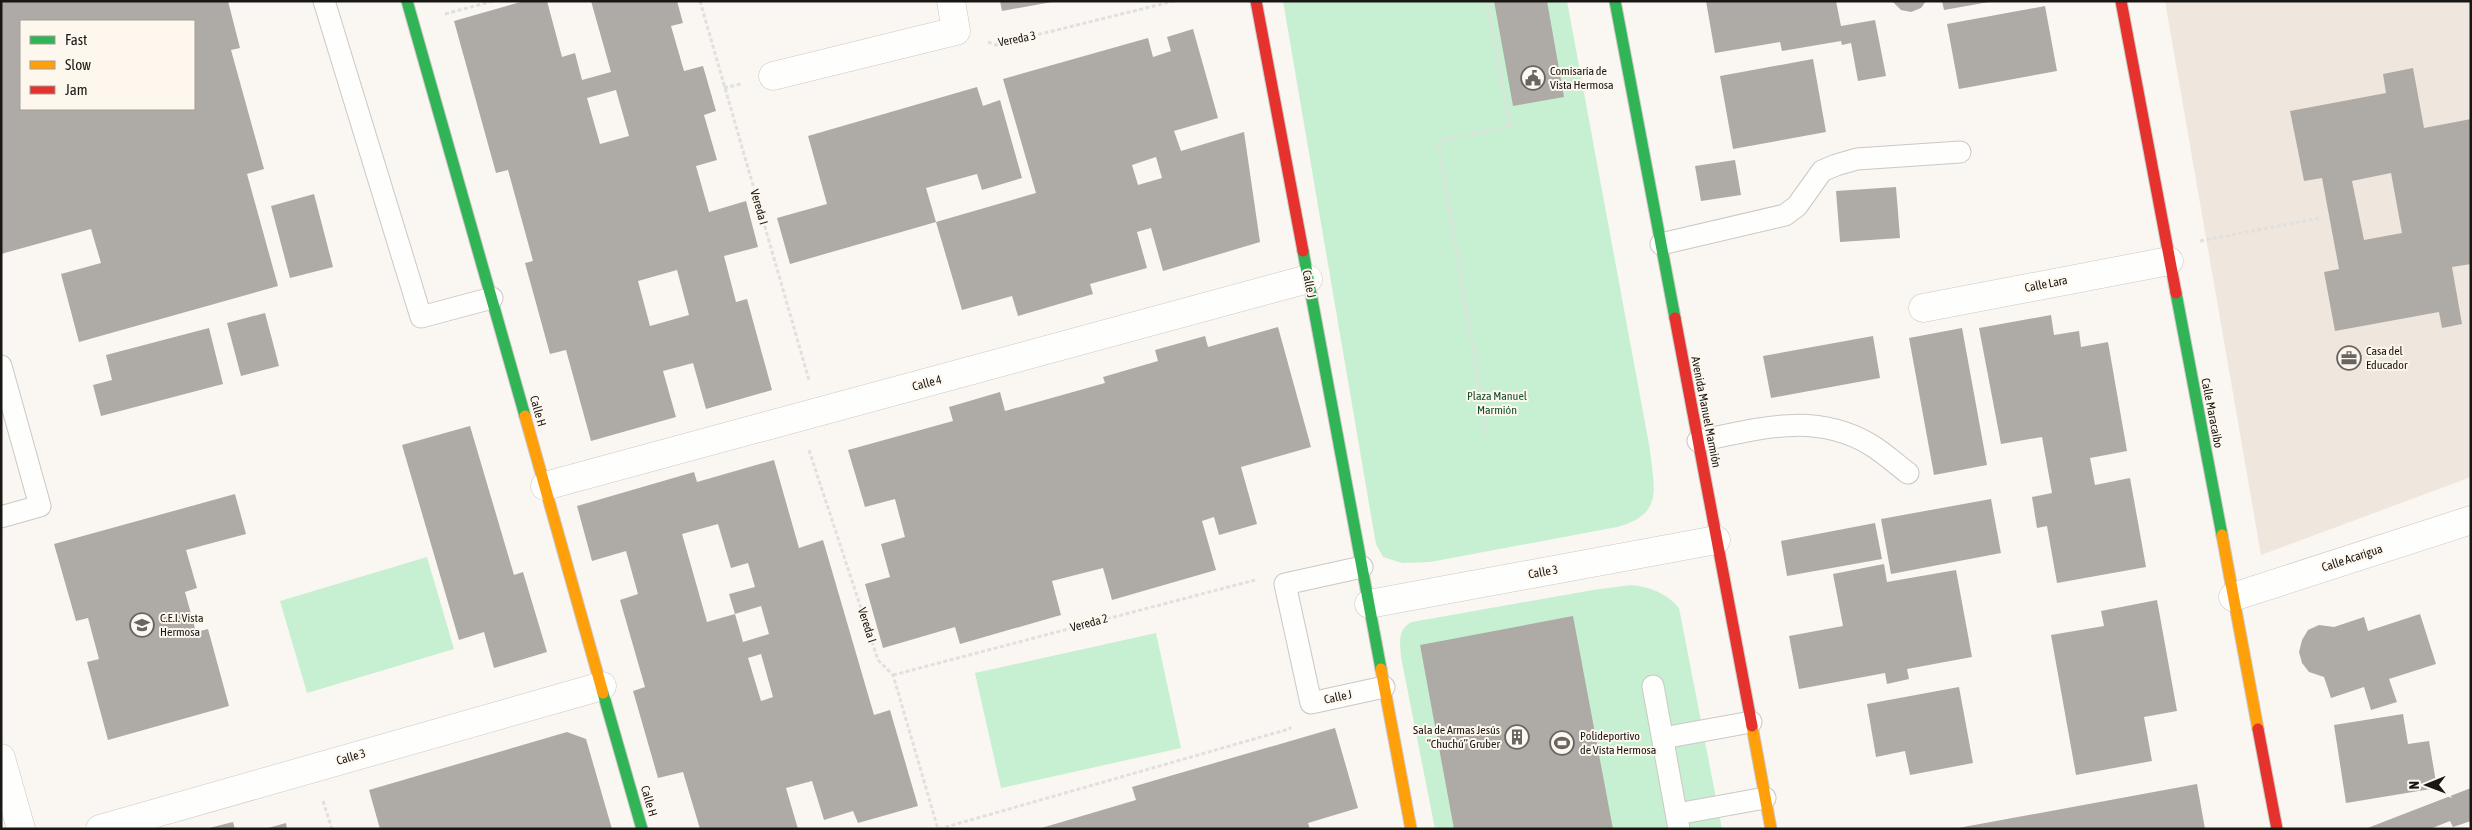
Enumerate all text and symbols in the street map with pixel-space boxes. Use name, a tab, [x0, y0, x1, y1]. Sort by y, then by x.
legend	[20, 20, 195, 110]
street label: Vereda 3	[997, 28, 1037, 50]
text: Fast	[65, 31, 87, 48]
text: Slow	[65, 56, 91, 73]
place label: Comisaría de Vista Hermosa	[1550, 64, 1614, 92]
public building icon: Comisaría de Vista Hermosa	[1520, 65, 1546, 91]
text: Jam	[65, 81, 88, 98]
street label: Vereda I	[747, 188, 771, 226]
street label: Calle J	[1299, 269, 1319, 299]
street label: Calle Lara	[2023, 273, 2069, 295]
place label: Casa del Educador	[2366, 344, 2408, 372]
office icon: Casa del Educador	[2336, 345, 2362, 371]
street label: Avenida Manuel Marmión	[1688, 355, 1724, 469]
street label: Calle 4	[911, 372, 944, 394]
street label: Calle Maracaibo	[2198, 377, 2226, 449]
park label: Plaza Manuel Marmión	[1467, 389, 1528, 417]
street label: Calle H	[527, 394, 549, 428]
street label: Calle Acarigua	[2320, 542, 2384, 574]
street label: Calle 3	[1527, 563, 1559, 581]
street label: Vereda I	[855, 606, 879, 644]
place label: C.E.I. Vista Hermosa	[160, 611, 204, 639]
street label: Vereda 2	[1069, 611, 1109, 635]
school or university icon: C.E.I. Vista Hermosa	[129, 612, 155, 638]
street label: Calle J	[1323, 687, 1353, 707]
place label: Sala de Armas Jesús “Chuchú” Gruber	[1413, 723, 1500, 751]
building icon: Sala de Armas Jesús “Chuchú” Gruber	[1504, 724, 1530, 750]
place label: Polideportivo de Vista Hermosa	[1580, 729, 1656, 757]
sports icon: Polideportivo de Vista Hermosa	[1549, 730, 1575, 756]
street label: Calle 3	[335, 746, 367, 768]
north arrow	[2402, 760, 2452, 810]
text: N	[2406, 781, 2422, 789]
street label: Calle H	[638, 784, 660, 818]

